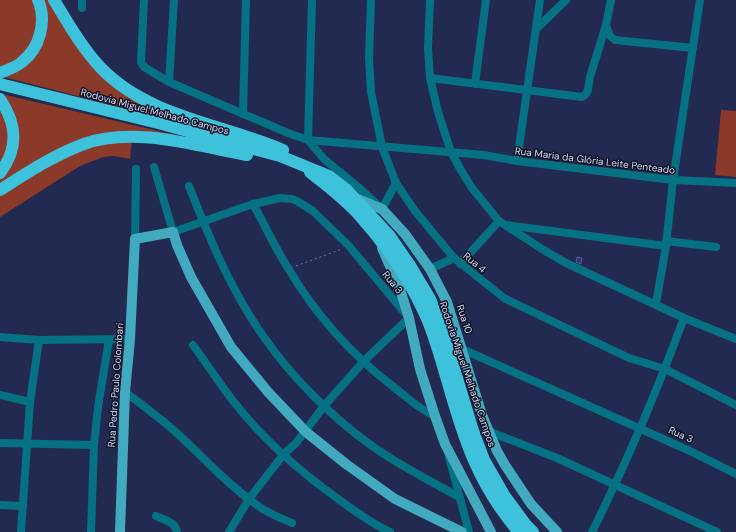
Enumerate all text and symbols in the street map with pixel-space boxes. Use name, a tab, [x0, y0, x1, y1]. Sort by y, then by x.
street label: Rodovia Miguel Melhado Campos	[79, 85, 230, 138]
street label: Rua Maria da Glória Leite Penteado	[514, 144, 676, 177]
street label: Rua 4	[461, 249, 489, 276]
street label: Rua 3	[379, 268, 406, 296]
street label: Rodovia Miguel Melhado Campos	[436, 300, 499, 449]
street label: Rua 10	[454, 303, 475, 335]
street label: Rua Pedro Paulo Colombari	[105, 322, 126, 448]
street label: Rua 3	[666, 423, 695, 446]

